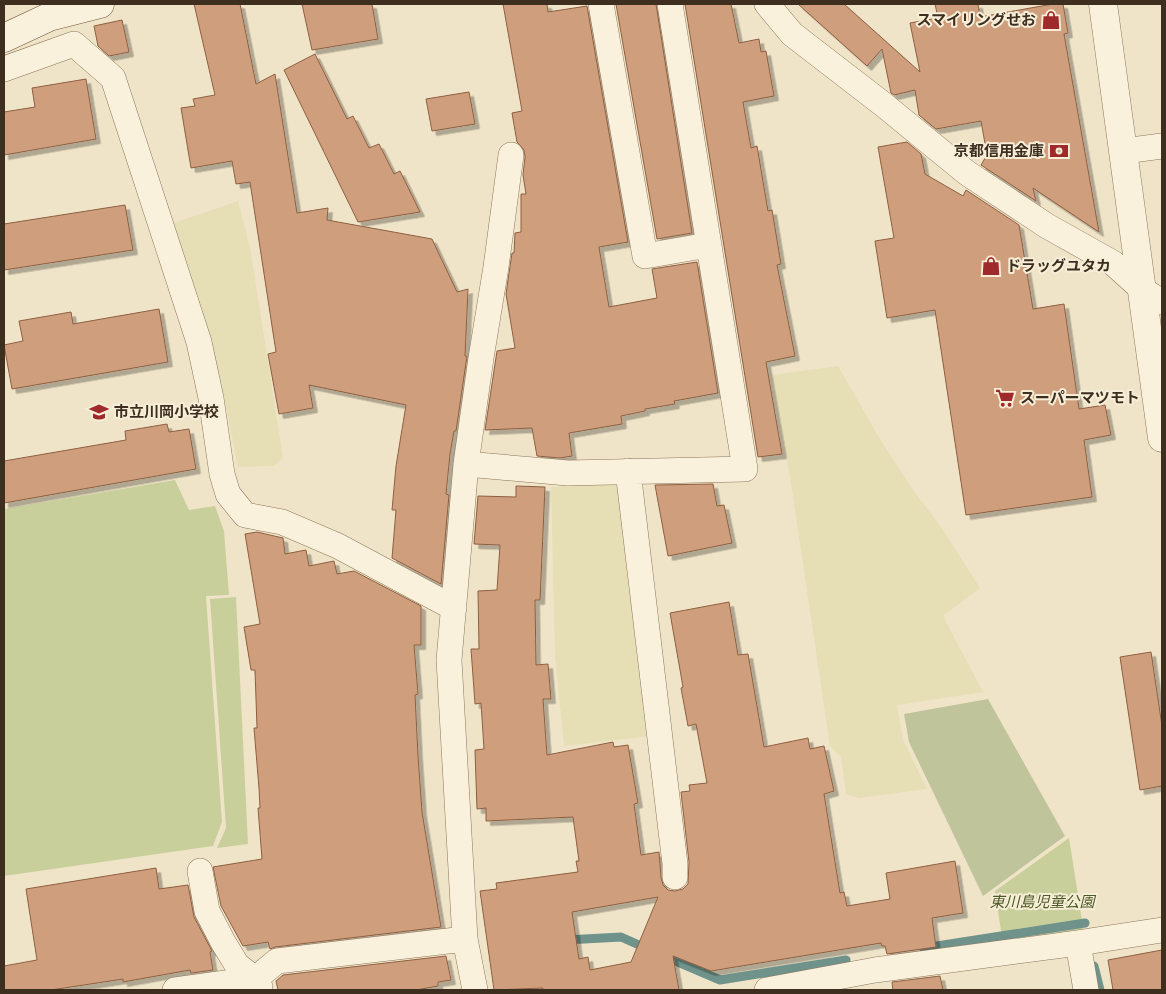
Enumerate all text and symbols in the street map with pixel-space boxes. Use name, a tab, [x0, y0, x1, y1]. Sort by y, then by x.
shop icon: スマイリングせお	[1040, 9, 1062, 31]
place label: スマイリングせお	[916, 10, 1036, 29]
bank icon: 京都信用金庫	[1048, 140, 1070, 162]
place label: 京都信用金庫	[954, 141, 1044, 160]
shop icon: ドラッグユタカ	[980, 255, 1002, 277]
place label: ドラッグユタカ	[1006, 256, 1111, 275]
supermarket icon: スーパーマツモト	[994, 387, 1016, 409]
place label: スーパーマツモト	[1020, 388, 1140, 407]
school or university icon: 市立川岡小学校	[88, 401, 110, 423]
place label: 市立川岡小学校	[114, 402, 219, 421]
park label: 東川島児童公園	[989, 892, 1096, 911]

